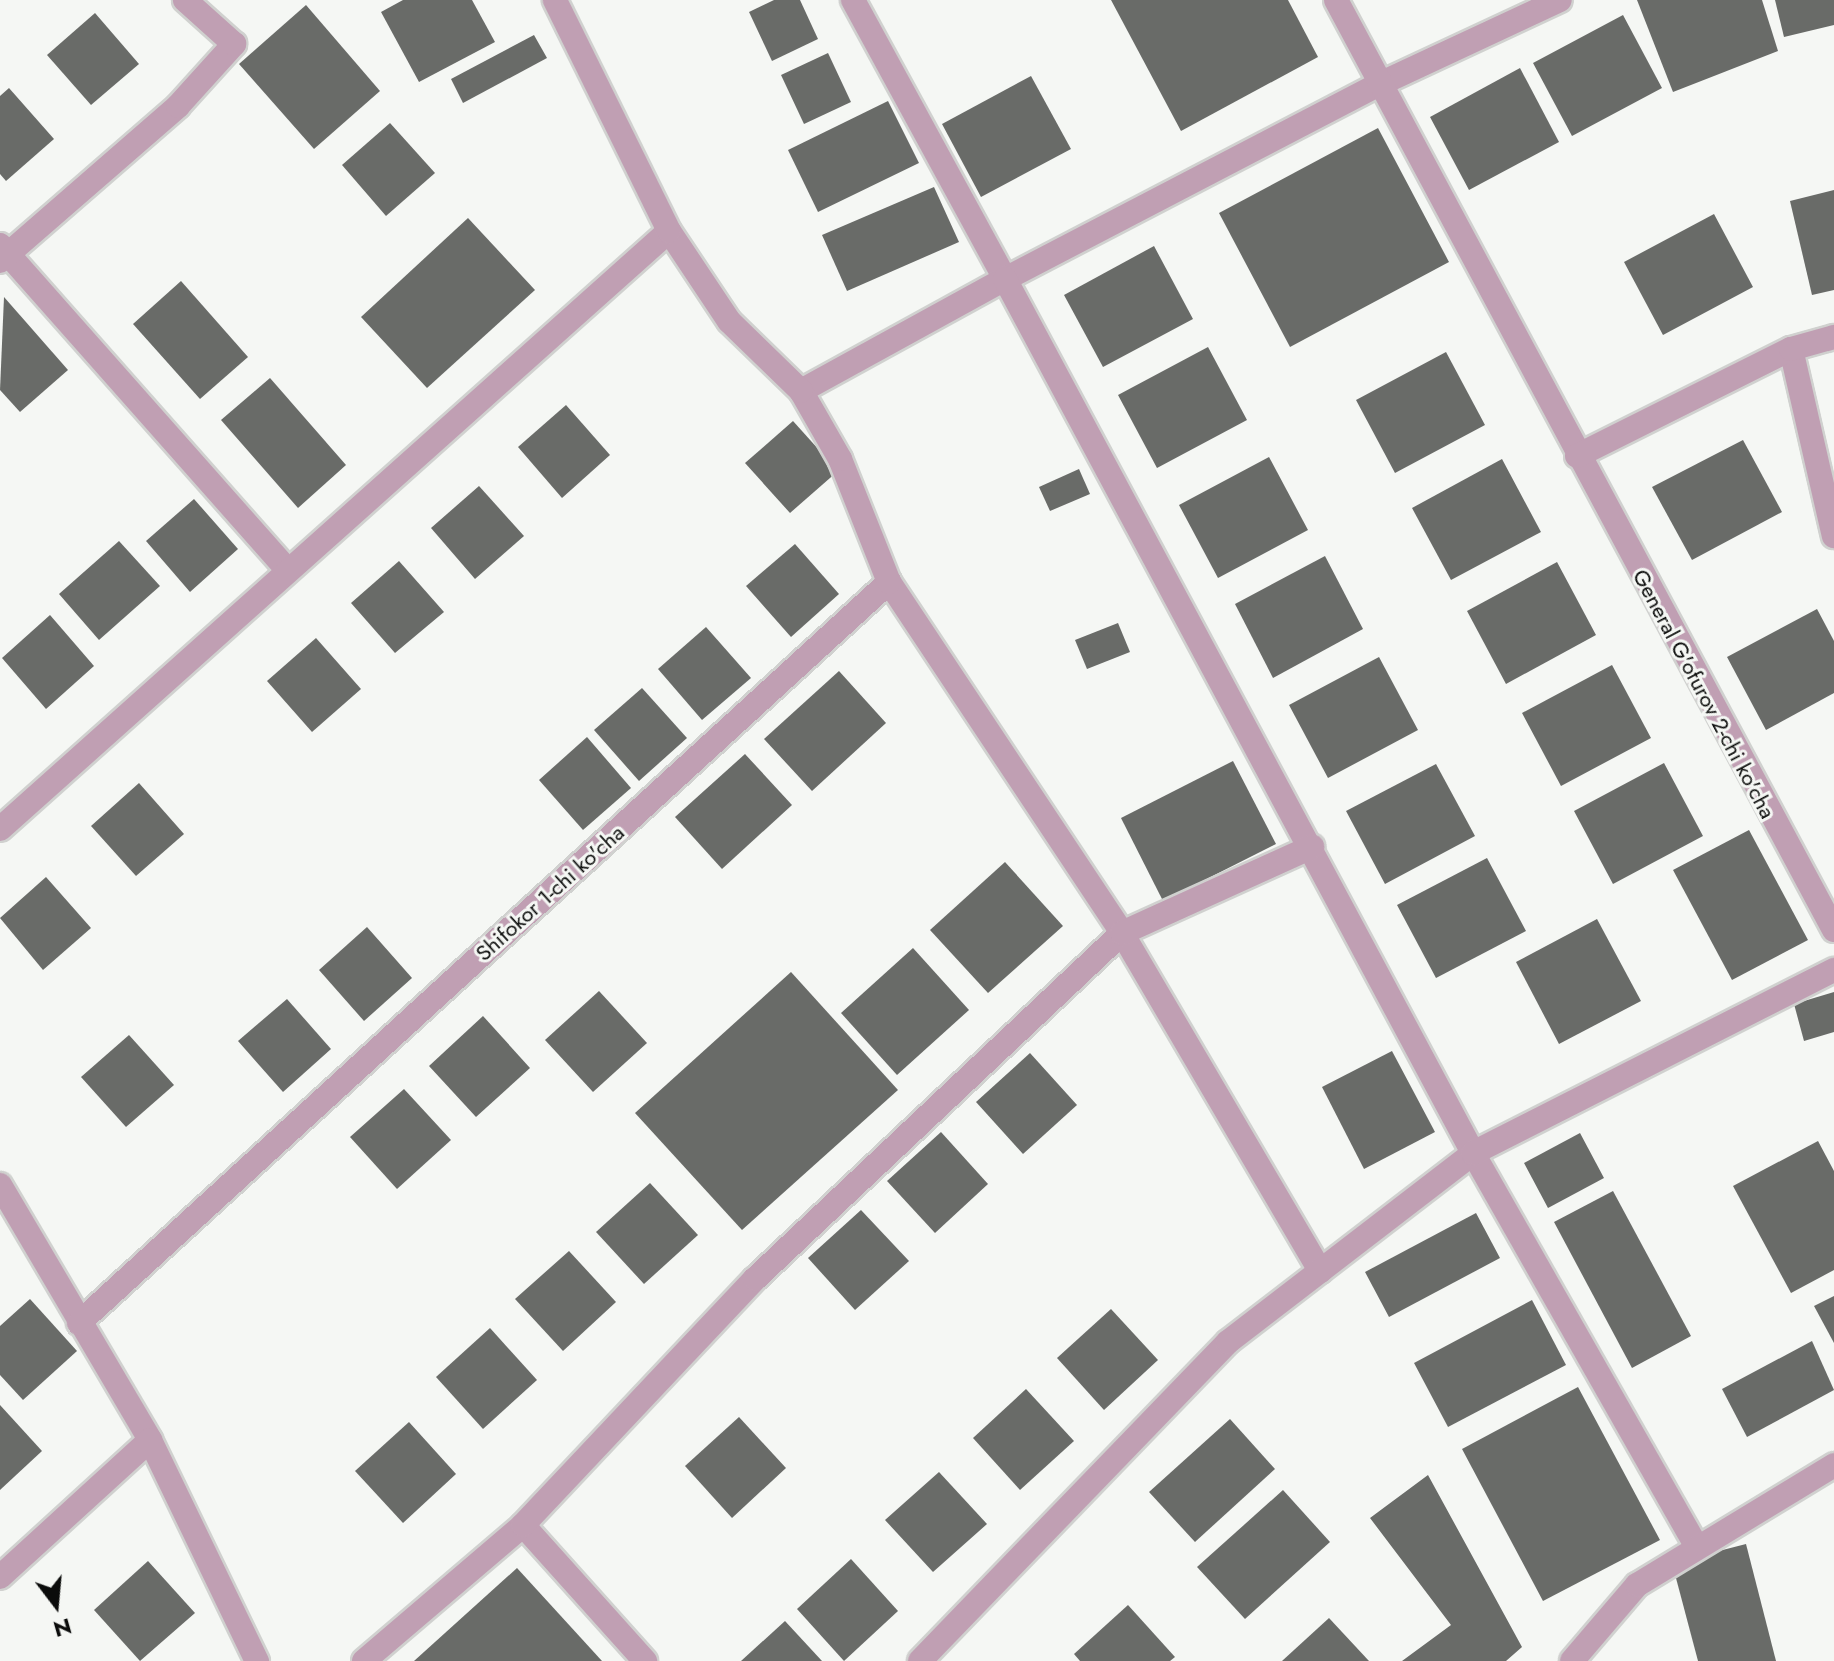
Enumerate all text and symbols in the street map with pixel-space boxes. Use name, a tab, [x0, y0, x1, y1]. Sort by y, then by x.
street label: General G'ofurov 2-chi ko'cha	[1627, 565, 1781, 823]
street label: Shifokor 1-chi ko'cha	[470, 819, 630, 967]
north arrow	[16, 1565, 96, 1645]
text: N	[50, 1610, 75, 1646]

